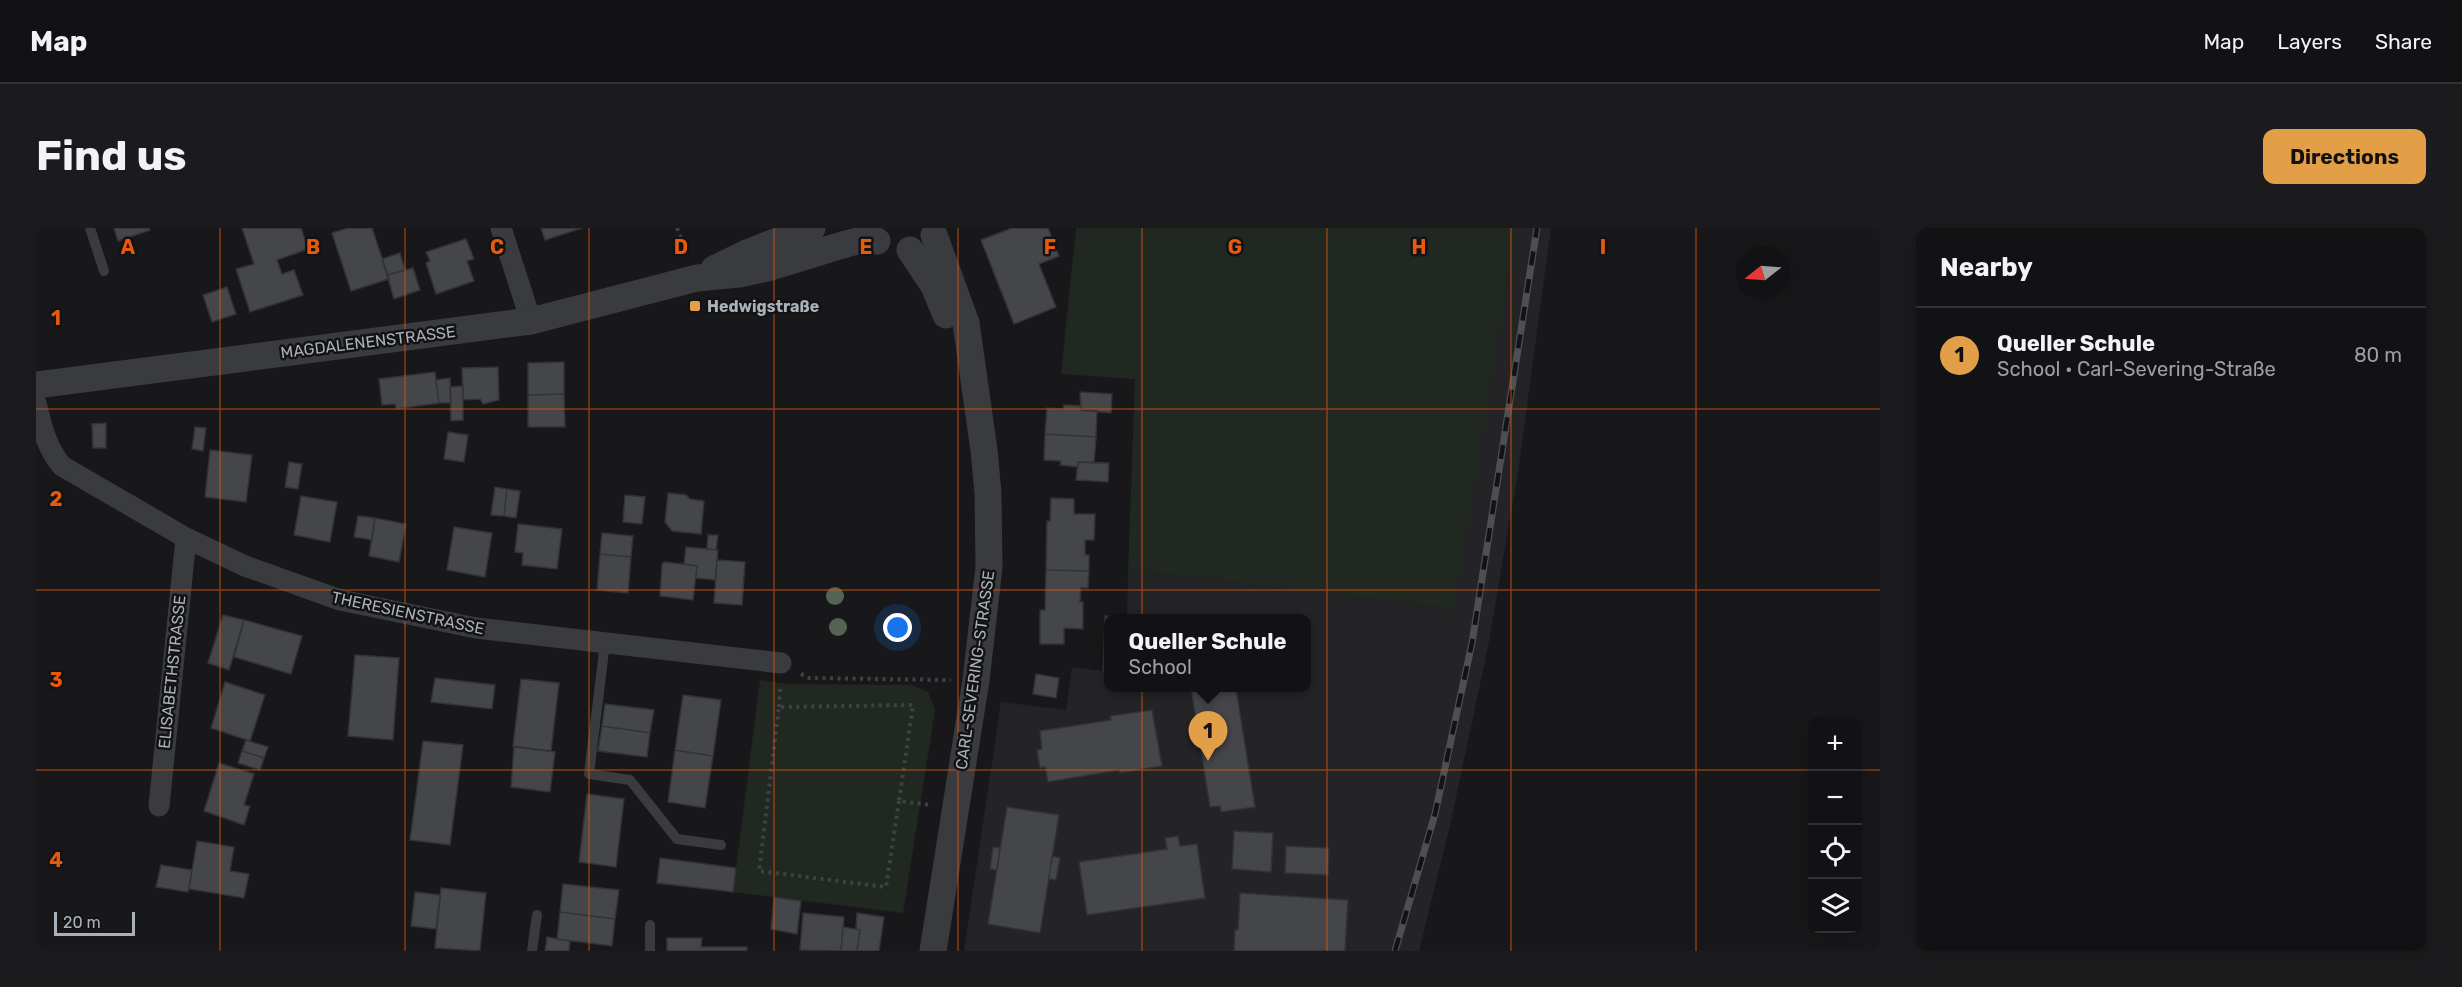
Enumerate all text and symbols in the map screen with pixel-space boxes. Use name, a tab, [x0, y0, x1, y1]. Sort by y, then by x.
text: Map	[30, 25, 87, 58]
text: Map	[2203, 29, 2244, 54]
text: Layers	[2277, 29, 2342, 54]
text: Share	[2375, 29, 2432, 54]
button: Directions	[2263, 129, 2426, 184]
text: Find us	[36, 131, 187, 181]
text: A	[121, 235, 136, 259]
text: B	[306, 235, 320, 259]
text: C	[490, 235, 504, 259]
text: D	[674, 235, 688, 259]
text: E	[860, 235, 872, 259]
text: F	[1044, 235, 1056, 259]
text: G	[1228, 235, 1242, 259]
text: H	[1412, 235, 1426, 259]
text: I	[1600, 235, 1606, 259]
north arrow	[1736, 246, 1790, 300]
text: Nearby	[1940, 252, 2033, 283]
place label: Hedwigstraße	[707, 297, 819, 316]
marker: Hedwigstraße	[688, 299, 702, 313]
text: 1	[51, 306, 61, 330]
street label: MAGDALENENSTRASSE	[279, 322, 457, 362]
text: Queller Schule	[1997, 330, 2155, 357]
text: 1	[1955, 343, 1964, 367]
text: 80 m	[2354, 343, 2402, 367]
text: School · Carl-Severing-Straße	[1997, 357, 2276, 381]
text: 2	[50, 487, 63, 511]
street label: CARL-SEVERING-STRASSE	[952, 569, 998, 771]
street label: THERESIENSTRASSE	[330, 588, 486, 638]
street label: ELISABETHSTRASSE	[154, 594, 190, 750]
your location	[883, 613, 912, 642]
popup	[1104, 614, 1311, 692]
text: Queller Schule	[1128, 628, 1287, 655]
text: School	[1128, 655, 1192, 679]
text: 3	[49, 668, 63, 692]
pin: 1	[1188, 712, 1228, 761]
map controls	[1808, 717, 1862, 933]
button: +	[1808, 717, 1862, 771]
button: −	[1808, 771, 1862, 825]
button: locate	[1808, 825, 1862, 879]
text: 4	[49, 848, 63, 872]
button: layers	[1808, 879, 1862, 933]
scale bar	[54, 909, 135, 936]
text: 20 m	[63, 913, 101, 932]

